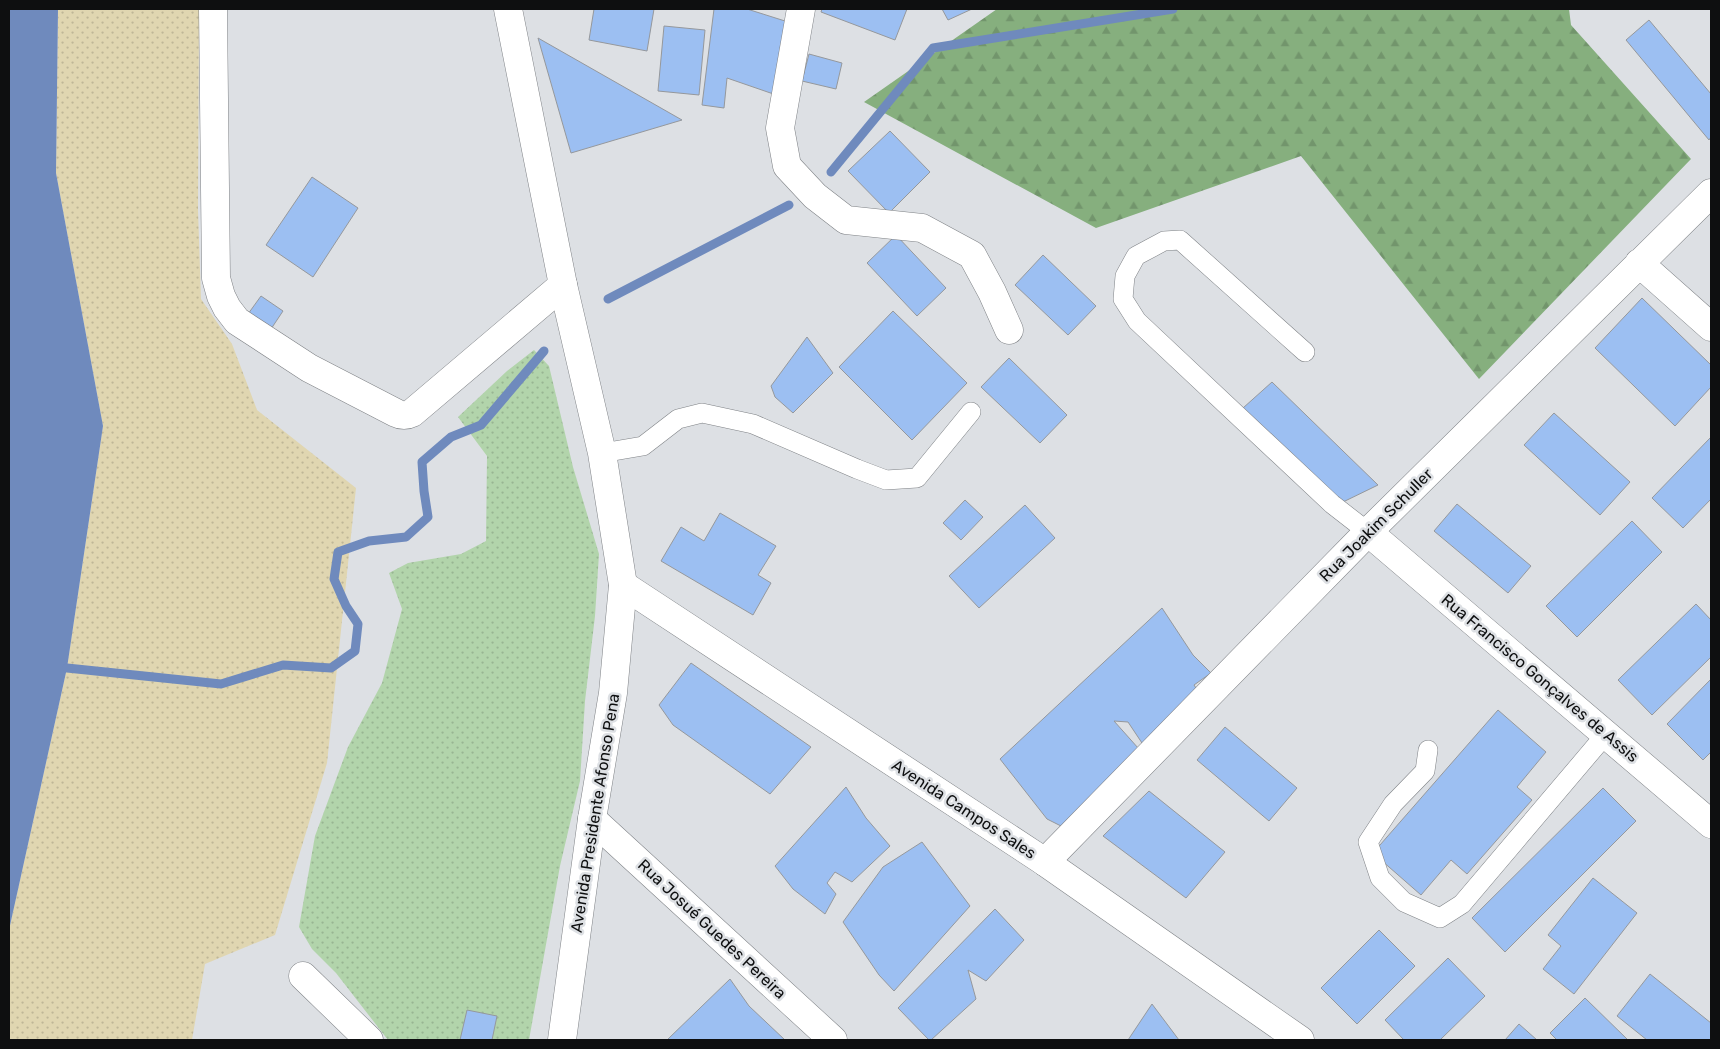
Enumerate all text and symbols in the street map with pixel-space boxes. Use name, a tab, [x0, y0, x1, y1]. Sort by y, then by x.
street label: Rua Joakim Schuller	[1315, 464, 1437, 586]
street label: Rua Francisco Gonçalves de Assis	[1438, 590, 1642, 766]
street label: Avenida Presidente Afonso Pena	[567, 692, 623, 934]
street label: Avenida Campos Sales	[888, 755, 1040, 863]
street label: Rua Josué Guedes Pereira	[634, 855, 790, 1003]

